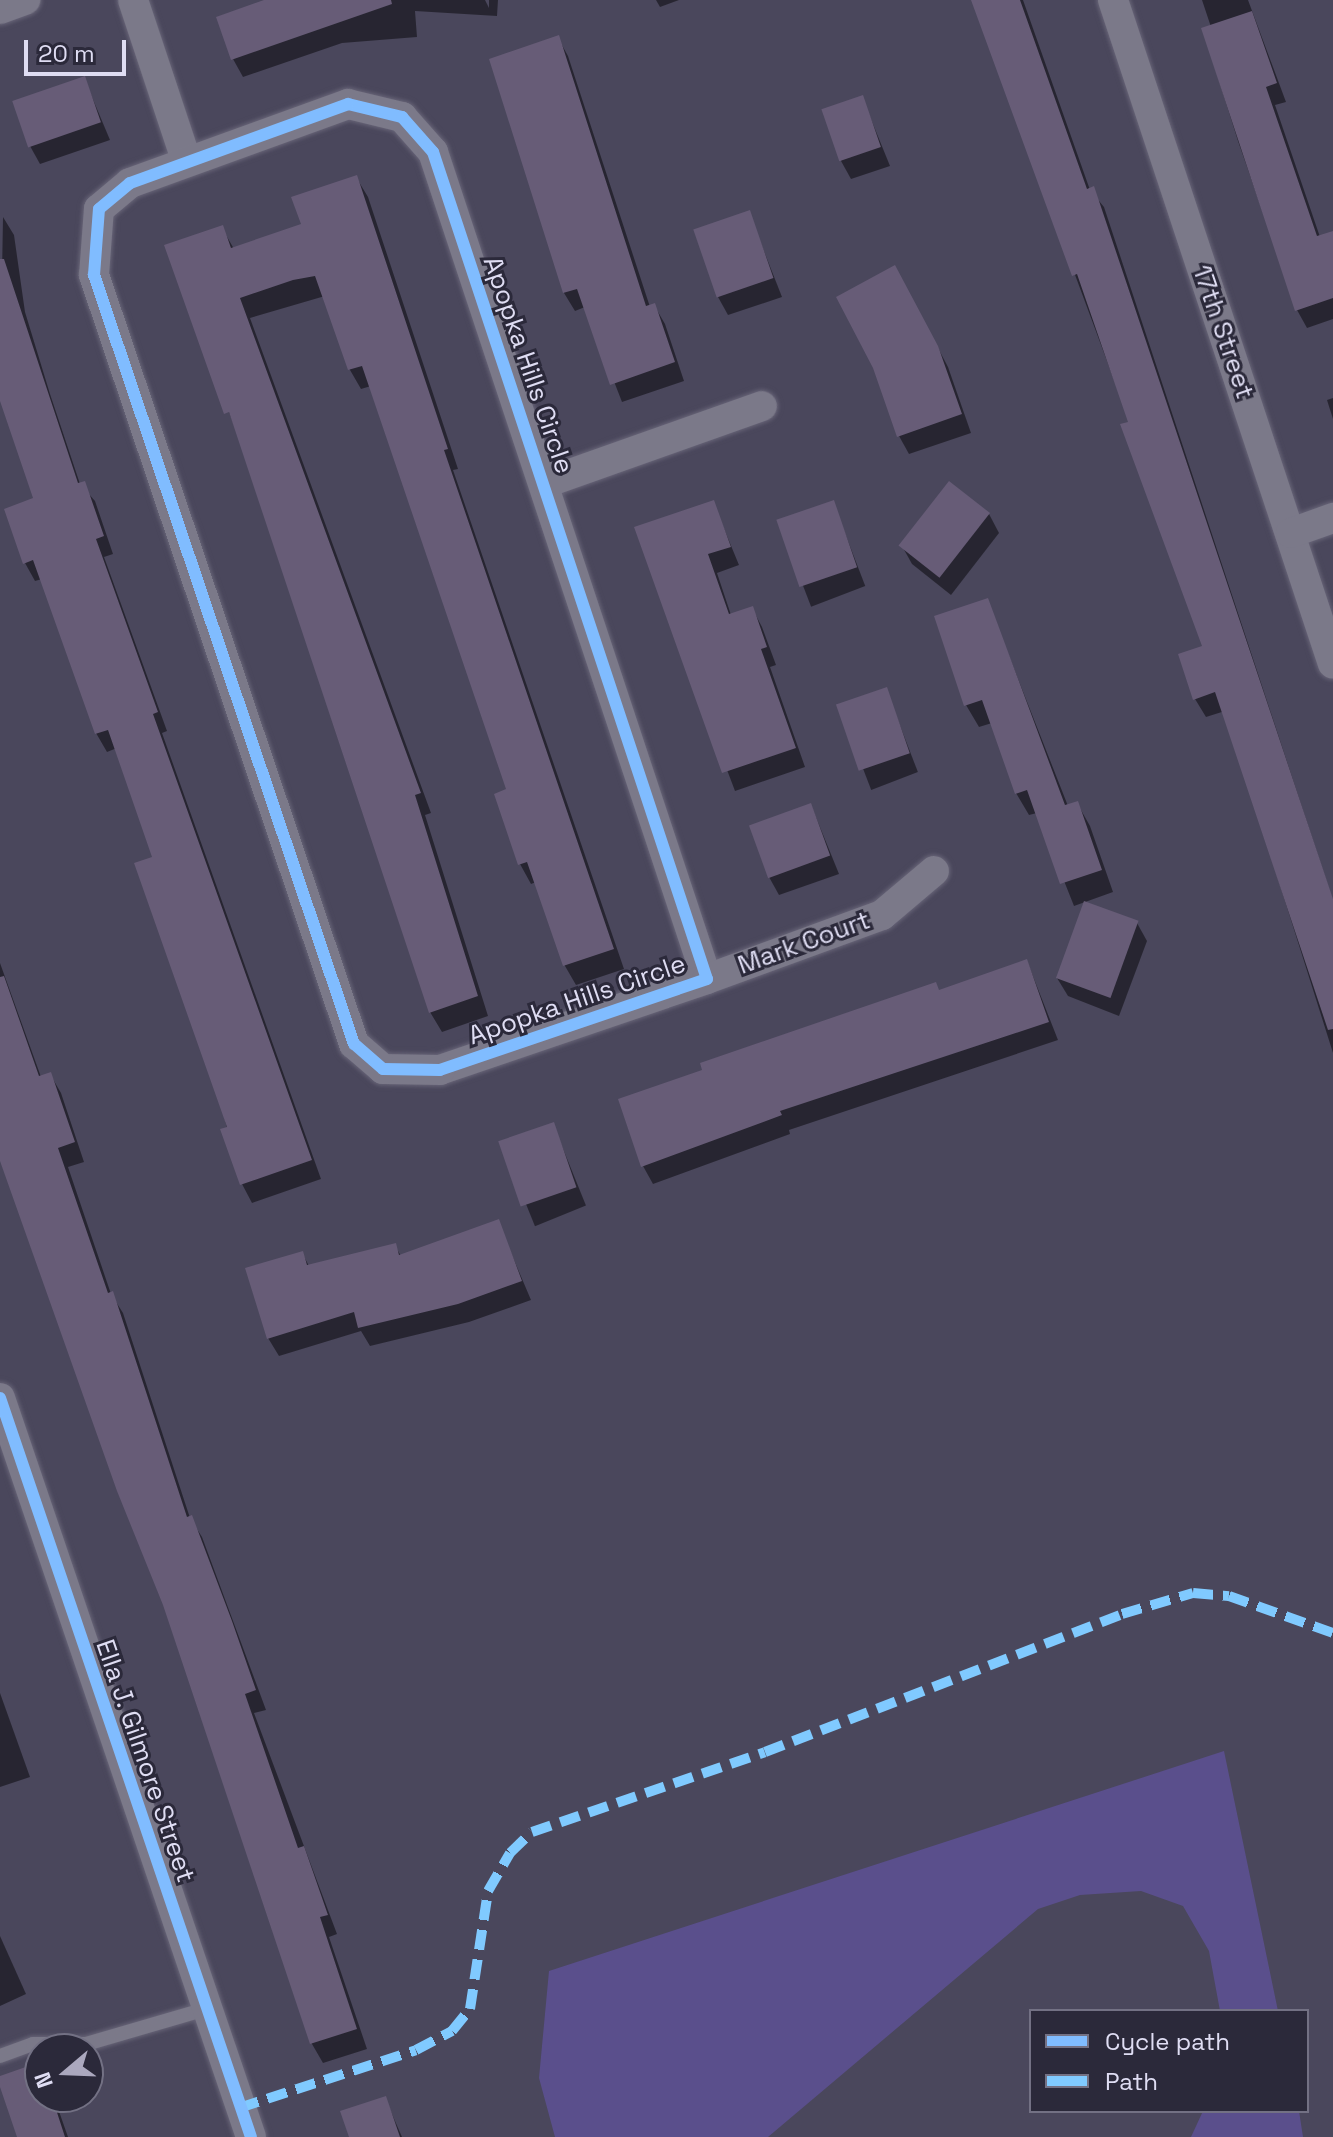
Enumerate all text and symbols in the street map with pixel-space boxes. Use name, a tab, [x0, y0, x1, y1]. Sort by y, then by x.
scale bar	[28, 24, 130, 74]
text: 20 m	[38, 38, 95, 69]
street label: Apopka Hills Circle	[476, 252, 580, 478]
street label: 17th Street	[1186, 261, 1260, 403]
street label: Mark Court	[734, 905, 874, 981]
street label: Apopka Hills Circle	[464, 948, 690, 1052]
street label: Ella J. Gilmore Street	[89, 1635, 201, 1887]
legend	[1029, 2009, 1309, 2113]
text: Cycle path	[1105, 2026, 1230, 2057]
north arrow	[24, 2033, 104, 2113]
text: Path	[1105, 2066, 1158, 2097]
text: N	[28, 2069, 59, 2092]

